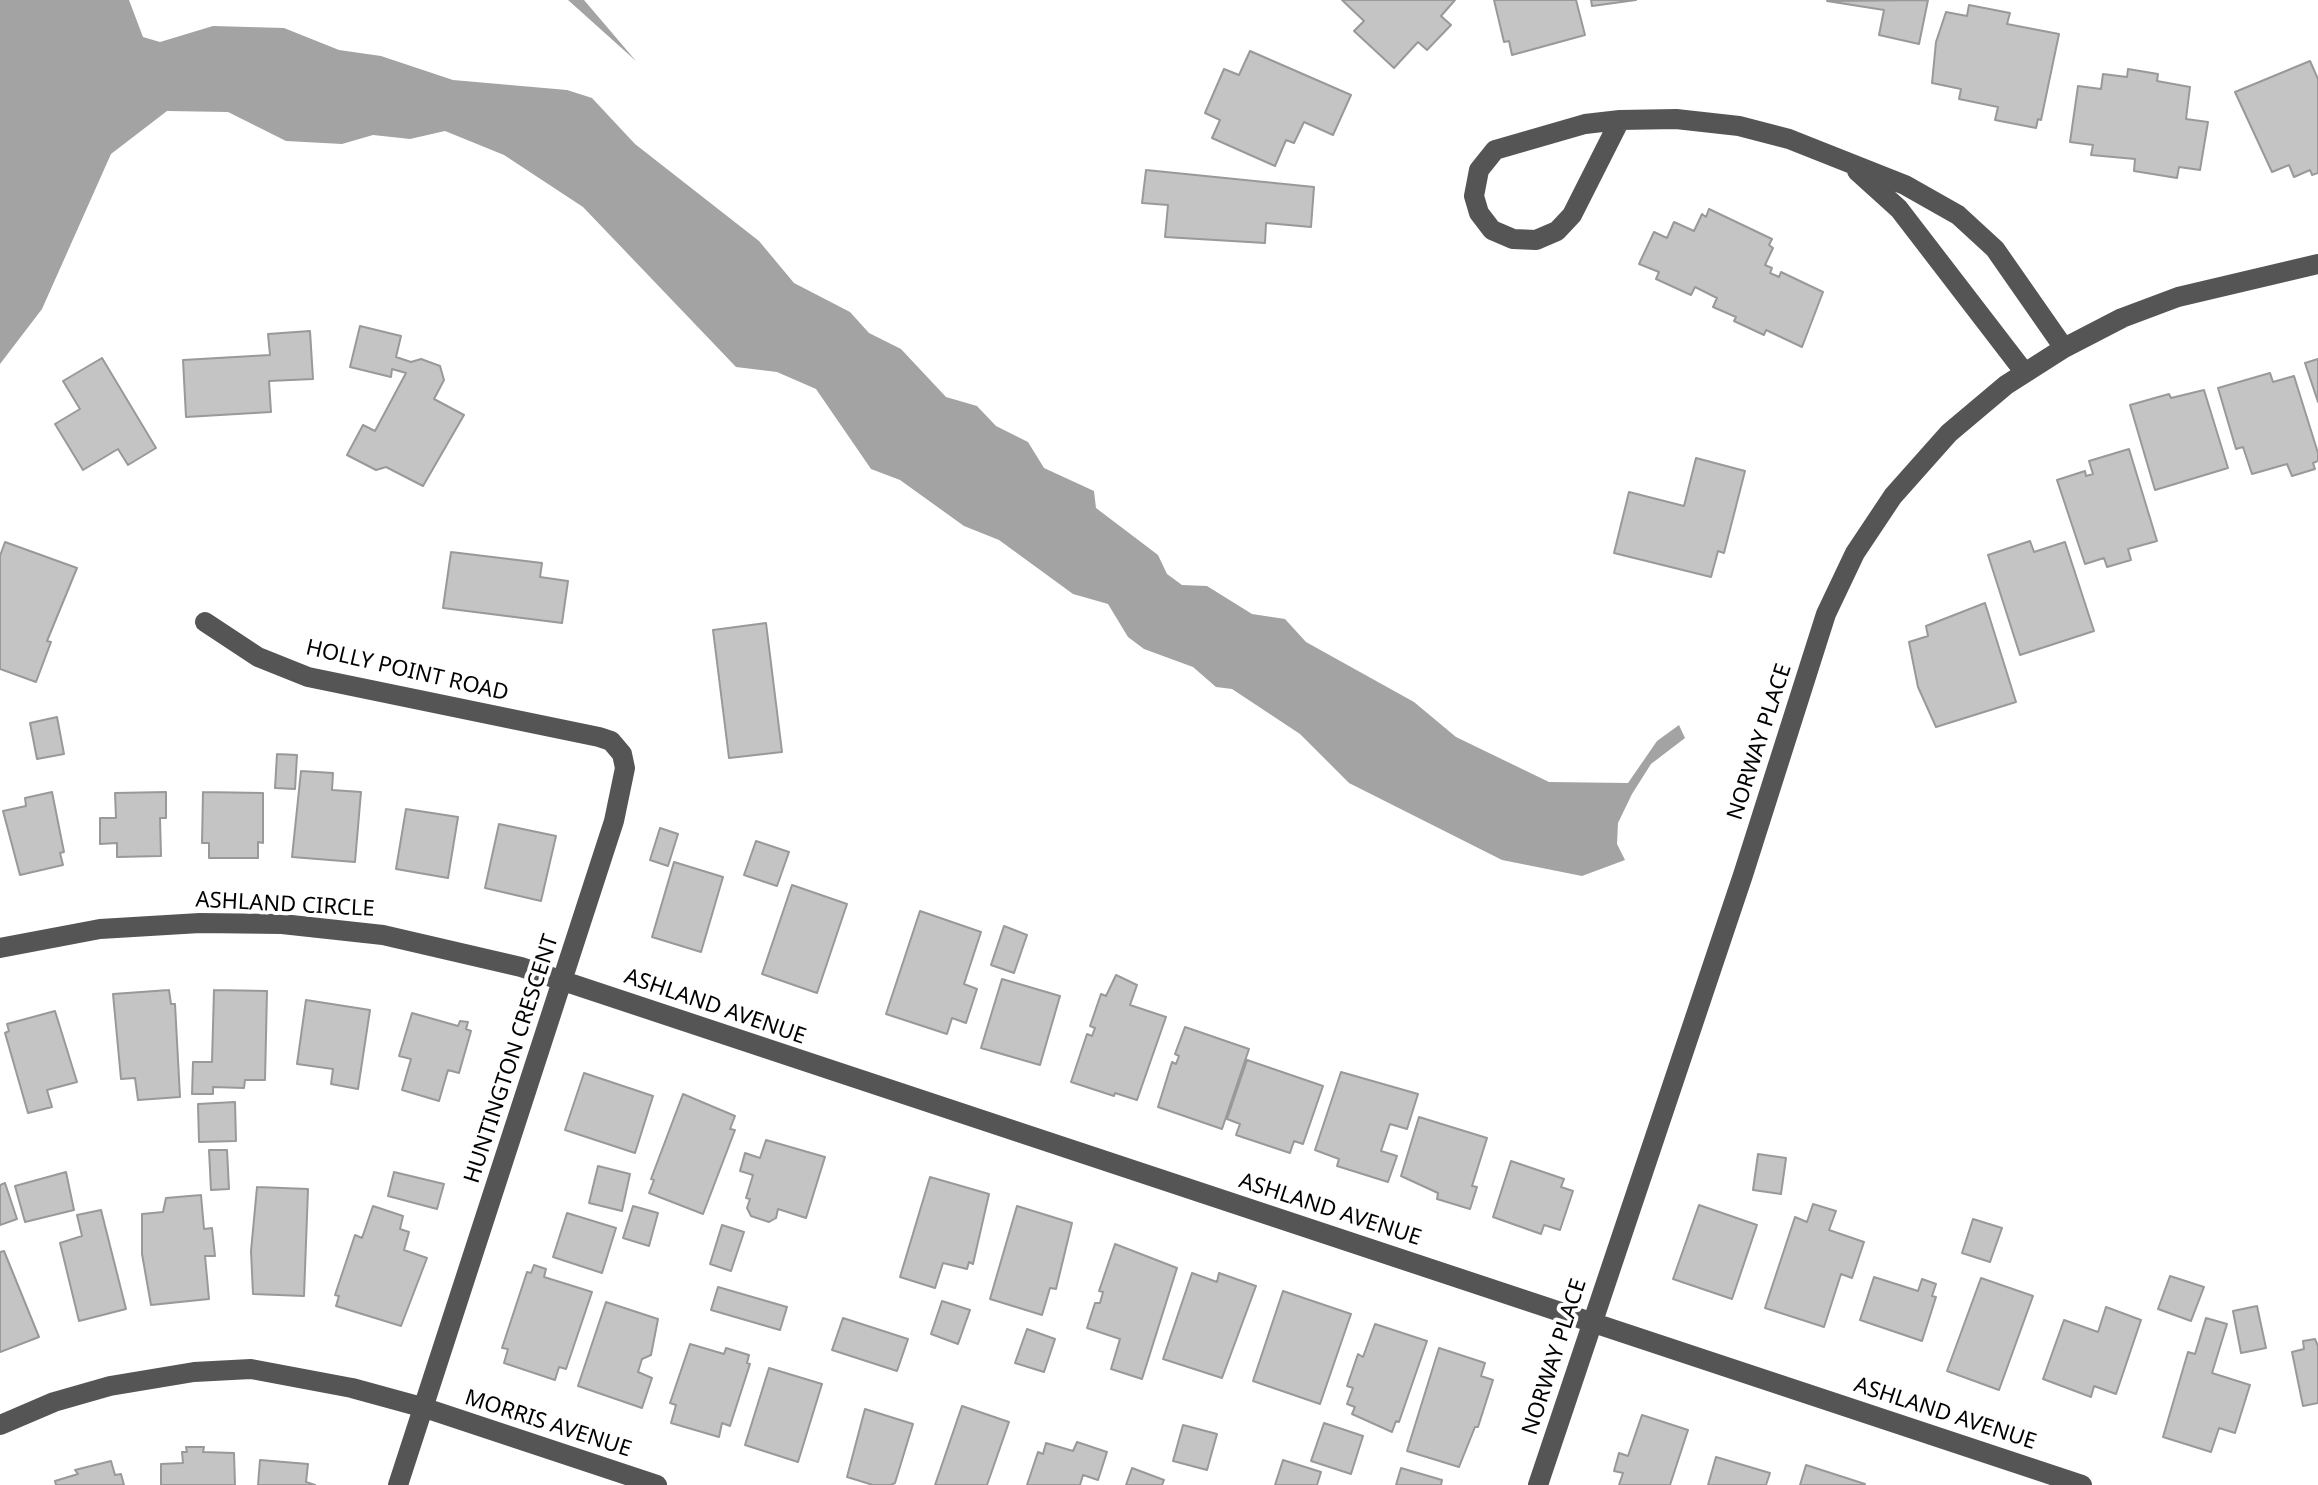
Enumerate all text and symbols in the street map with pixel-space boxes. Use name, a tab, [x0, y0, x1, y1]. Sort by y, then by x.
street label: HOLLY POINT ROAD	[303, 635, 511, 707]
street label: NORWAY PLACE	[1722, 661, 1798, 823]
street label: ASHLAND CIRCLE	[195, 887, 375, 923]
street label: HUNTINGTON CRESCENT	[459, 931, 565, 1187]
street label: ASHLAND AVENUE	[621, 964, 809, 1050]
street label: ASHLAND AVENUE	[1235, 1168, 1425, 1252]
street label: NORWAY PLACE	[1517, 1276, 1593, 1438]
street label: ASHLAND AVENUE	[1850, 1372, 2040, 1456]
street label: MORRIS AVENUE	[461, 1385, 635, 1463]

